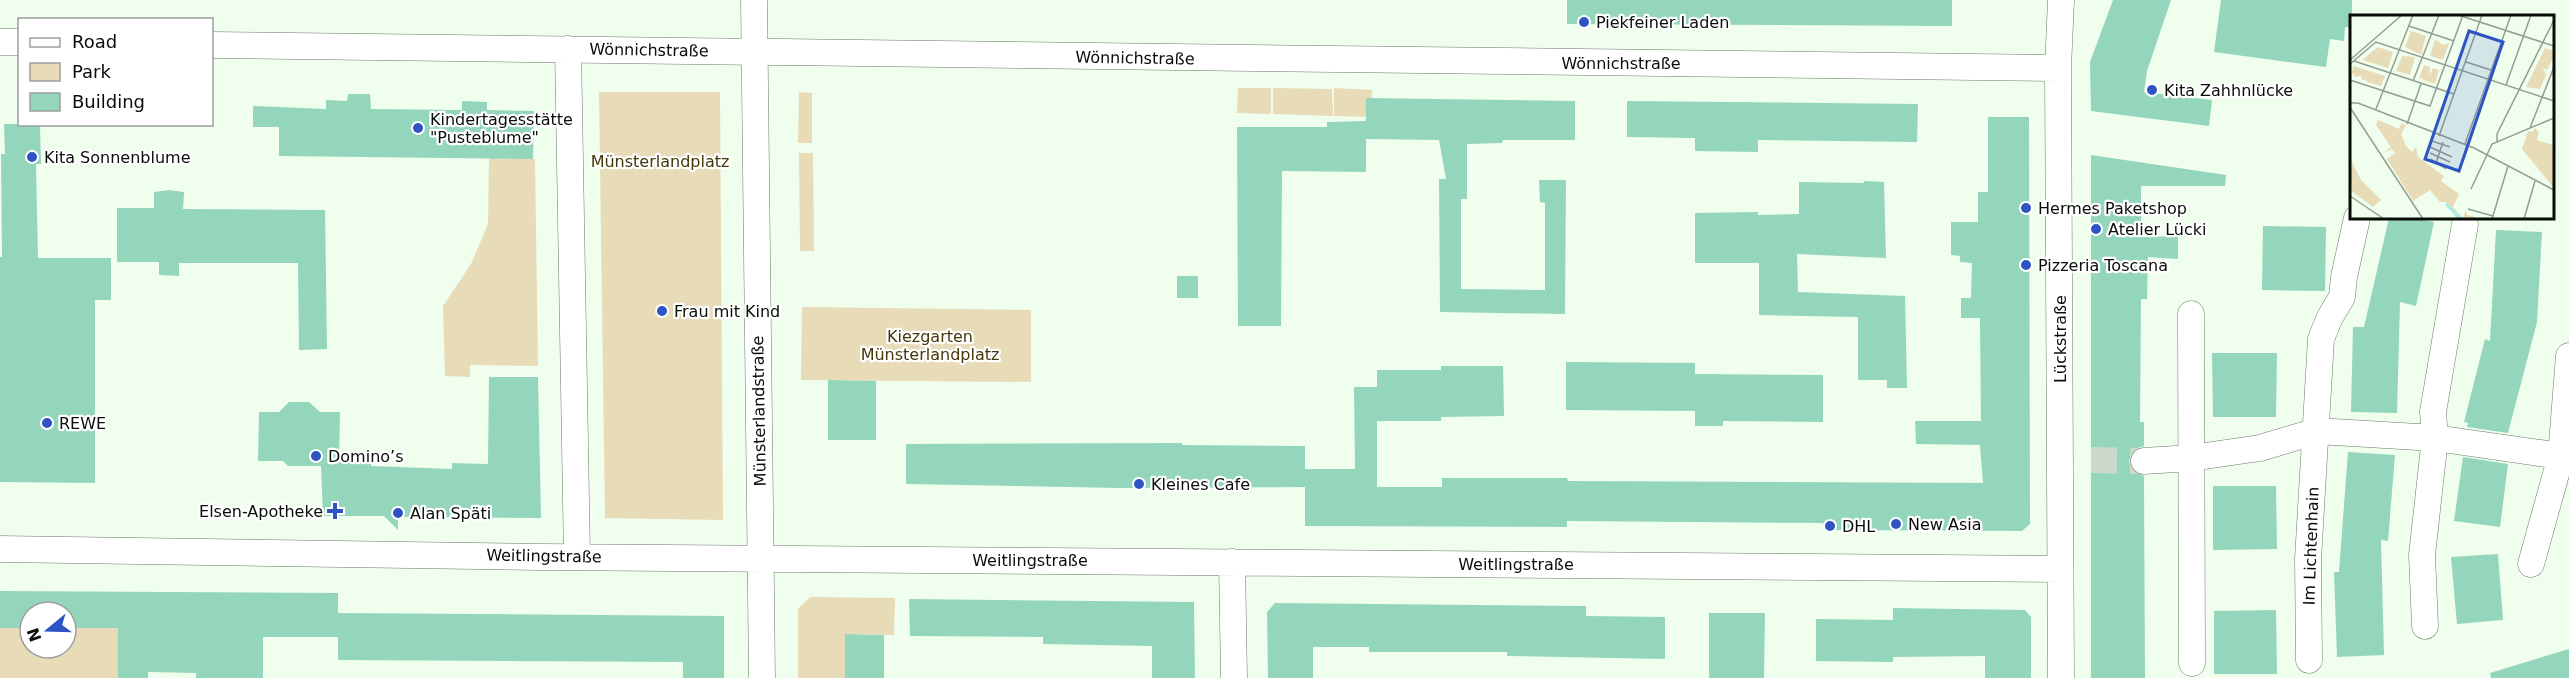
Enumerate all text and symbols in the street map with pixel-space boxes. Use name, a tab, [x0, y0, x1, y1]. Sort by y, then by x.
place label: Piekfeiner Laden	[1596, 13, 1729, 32]
marker: Piekfeiner Laden	[1577, 15, 1591, 29]
inset map	[2350, 15, 2554, 219]
legend	[18, 18, 213, 126]
text: Road	[72, 31, 117, 52]
street label: Wönnichstraße	[589, 39, 709, 61]
street label: Wönnichstraße	[1075, 47, 1195, 69]
street label: Wönnichstraße	[1561, 54, 1681, 73]
text: Park	[72, 61, 111, 82]
place label: Kita Zahhnlücke	[2164, 81, 2293, 100]
marker: Kita Zahhnlücke	[2145, 83, 2159, 97]
text: Building	[72, 91, 145, 112]
place label: Kindertagesstätte "Pusteblume"	[430, 110, 573, 147]
marker: Kindertagesstätte "Pusteblume"	[411, 121, 425, 135]
place label: Kita Sonnenblume	[44, 148, 190, 167]
marker: Kita Sonnenblume	[25, 150, 39, 164]
park label: Münsterlandplatz	[591, 152, 729, 171]
place label: Hermes Paketshop	[2038, 199, 2187, 218]
marker: Hermes Paketshop	[2019, 201, 2033, 215]
place label: Atelier Lücki	[2108, 220, 2206, 239]
marker: Atelier Lücki	[2089, 222, 2103, 236]
place label: Pizzeria Toscana	[2038, 256, 2168, 275]
marker: Pizzeria Toscana	[2019, 258, 2033, 272]
street label: Lückstraße	[2051, 295, 2070, 383]
place label: Frau mit Kind	[674, 302, 780, 321]
marker: Frau mit Kind	[655, 304, 669, 318]
park label: Kiezgarten Münsterlandplatz	[861, 327, 999, 364]
street label: Münsterlandstraße	[748, 336, 770, 486]
place label: REWE	[59, 414, 106, 433]
marker: REWE	[40, 416, 54, 430]
place label: Domino’s	[328, 447, 404, 466]
marker: Domino’s	[309, 449, 323, 463]
place label: Kleines Cafe	[1151, 475, 1250, 494]
marker: Kleines Cafe	[1132, 477, 1146, 491]
street label: Im Lichtenhain	[2299, 486, 2323, 606]
place label: Elsen-Apotheke	[199, 502, 323, 521]
marker: Elsen-Apotheke	[328, 504, 342, 518]
place label: Alan Späti	[410, 504, 491, 523]
marker: Alan Späti	[391, 506, 405, 520]
place label: New Asia	[1908, 515, 1982, 534]
place label: DHL	[1842, 517, 1875, 536]
marker: New Asia	[1889, 517, 1903, 531]
marker: DHL	[1823, 519, 1837, 533]
street label: Weitlingstraße	[486, 545, 602, 567]
street label: Weitlingstraße	[972, 551, 1088, 570]
street label: Weitlingstraße	[1458, 555, 1574, 574]
north arrow	[18, 600, 78, 660]
text: N	[23, 625, 45, 644]

